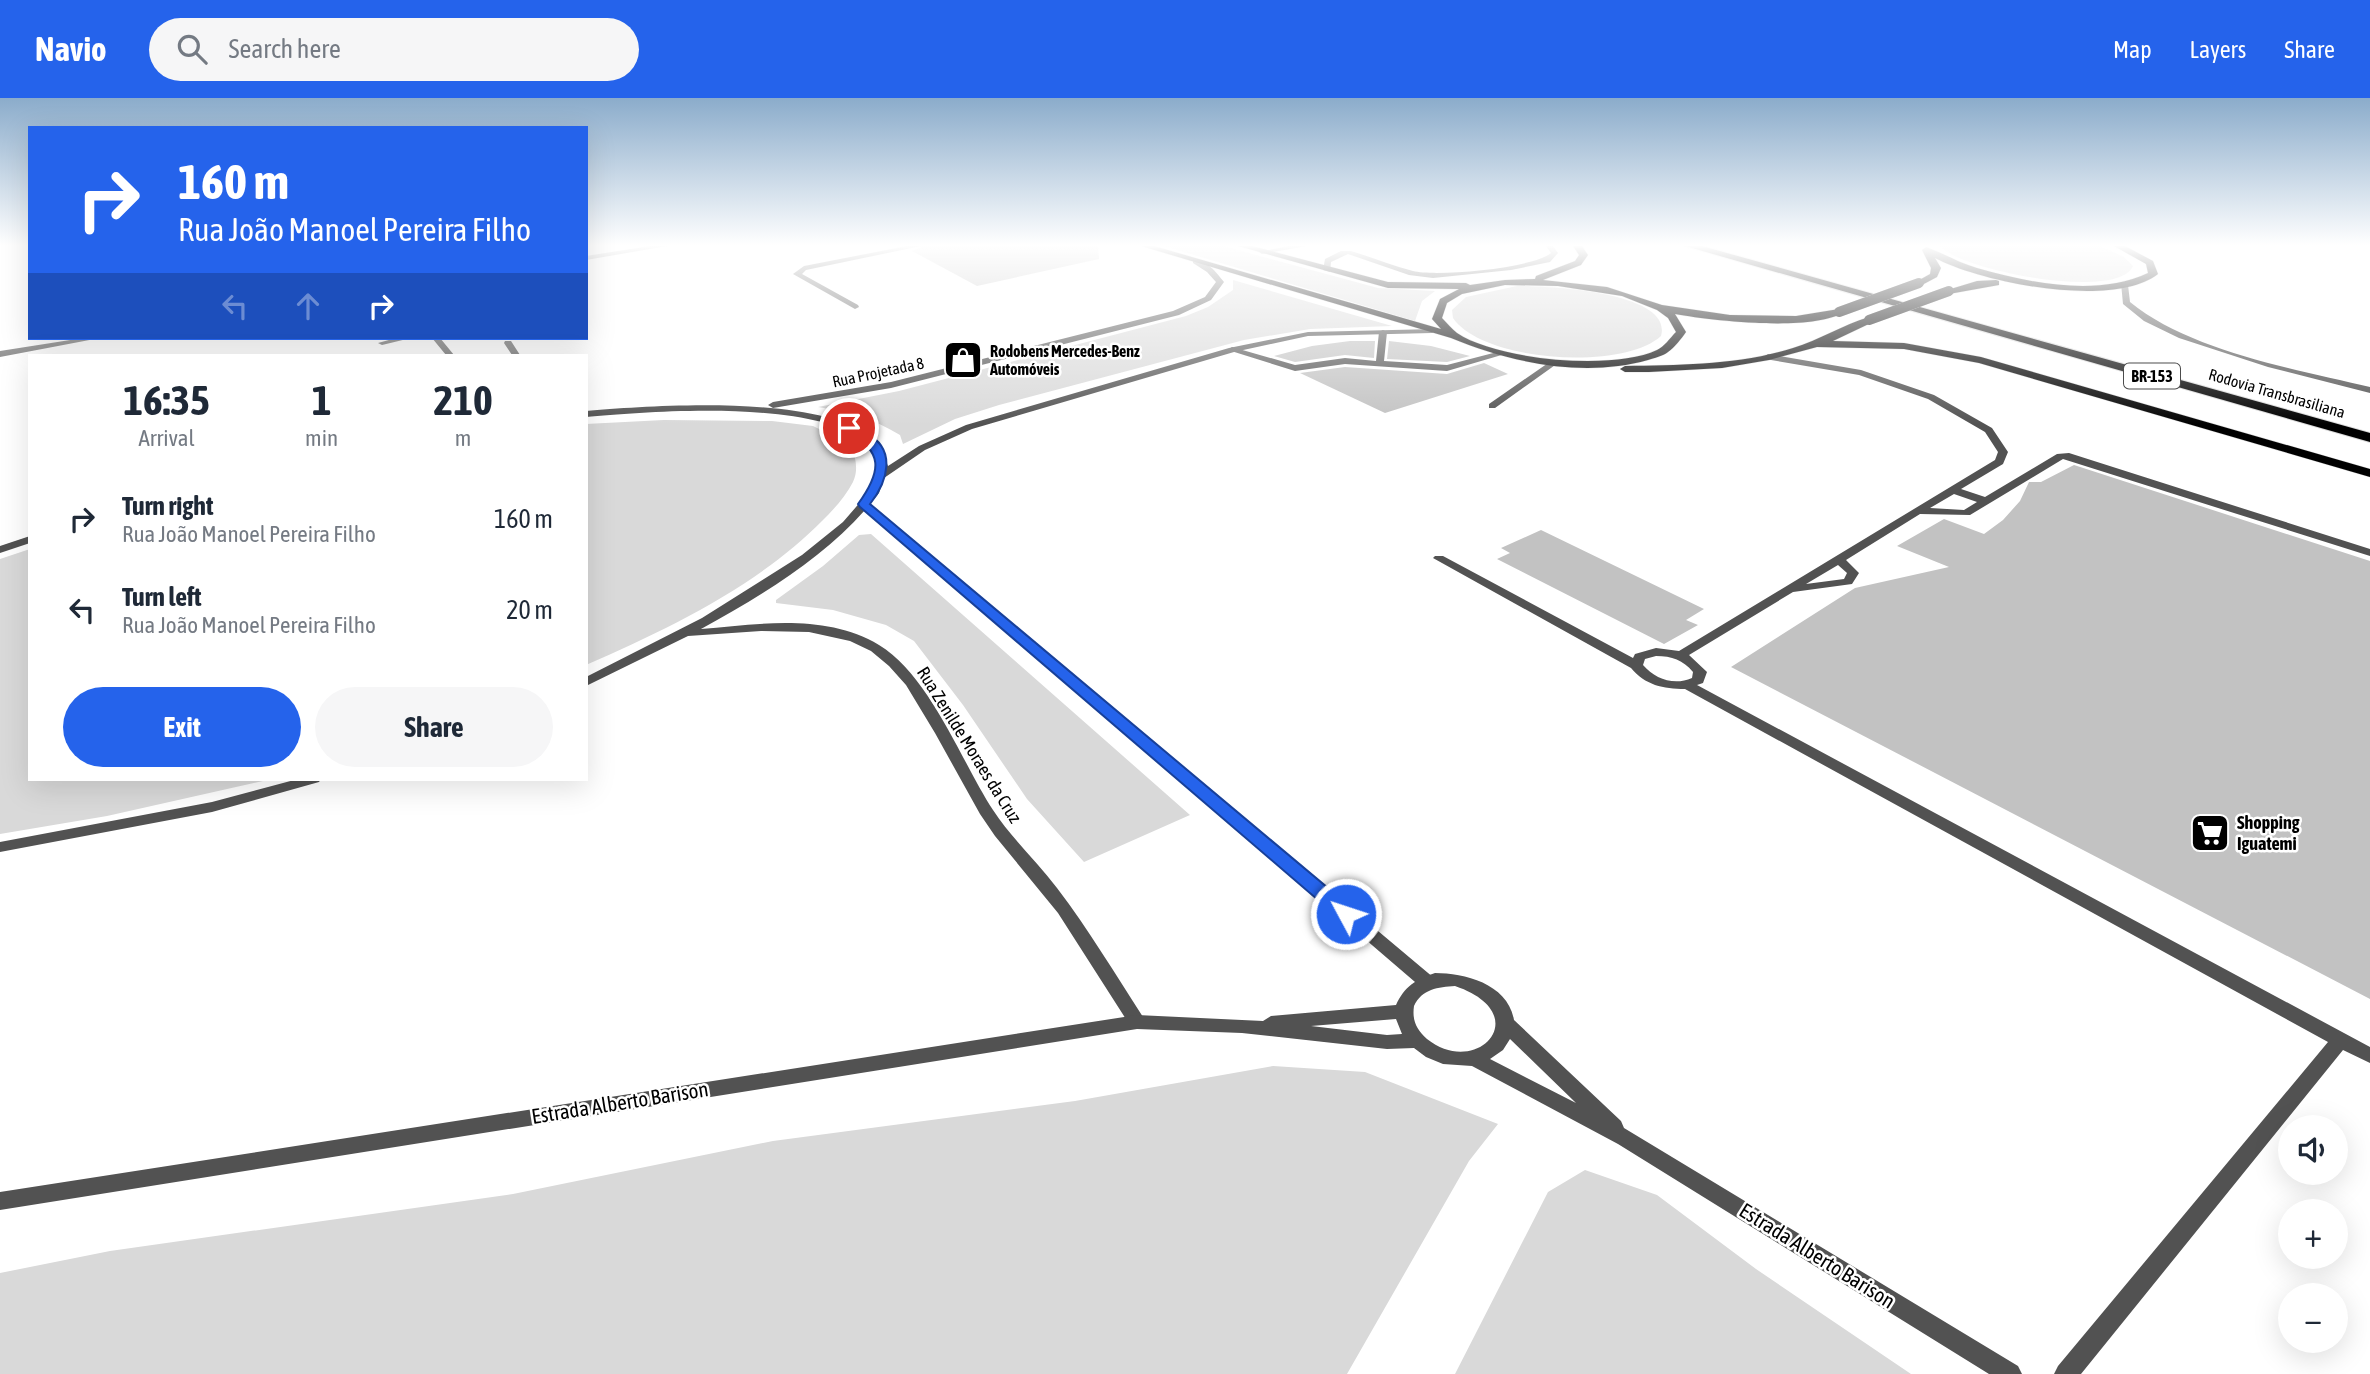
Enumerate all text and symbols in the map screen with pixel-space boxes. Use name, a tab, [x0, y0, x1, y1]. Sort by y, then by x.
search box	[149, 18, 639, 81]
text: Navio	[35, 30, 107, 68]
icon: search	[173, 30, 211, 68]
text: Search here	[229, 34, 341, 64]
text: Map	[2113, 36, 2152, 63]
text: Layers	[2190, 36, 2246, 63]
text: Share	[2284, 36, 2335, 63]
text: 160 m	[178, 153, 289, 209]
icon: right	[63, 154, 154, 245]
text: Rua João Manoel Pereira Filho	[178, 211, 531, 248]
icon: left	[216, 287, 254, 325]
icon: ahead	[289, 287, 327, 325]
icon: right	[362, 287, 400, 325]
shop icon: Rodobens Mercedes-Benz Automóveis	[942, 339, 984, 381]
place label: Rodobens Mercedes-Benz Automóveis	[989, 342, 1140, 378]
street label: Rua Projetada 8	[831, 354, 926, 391]
road number: BR-153	[2124, 364, 2180, 388]
street label: Rodovia Transbrasiliana	[2207, 365, 2347, 421]
text: 16:35	[123, 376, 210, 424]
text: 1	[312, 376, 331, 424]
text: 210	[433, 376, 493, 424]
pin	[819, 398, 879, 458]
icon: arrive	[830, 409, 868, 447]
text: Arrival	[138, 425, 195, 451]
text: min	[305, 425, 338, 451]
text: m	[455, 425, 471, 451]
text: Turn right	[122, 491, 213, 521]
icon: right	[63, 500, 101, 538]
text: 160 m	[494, 504, 553, 534]
text: Rua João Manoel Pereira Filho	[122, 521, 376, 547]
text: Turn left	[122, 582, 202, 612]
icon: left	[63, 591, 101, 629]
text: 20 m	[506, 595, 553, 625]
text: Rua João Manoel Pereira Filho	[122, 612, 376, 638]
street label: Rua Zenilde Moraes da Cruz	[913, 663, 1026, 827]
button: Exit	[63, 687, 301, 767]
button: Share	[315, 687, 553, 767]
supermarket icon: Shopping Iguatemi	[2189, 812, 2231, 854]
place label: Shopping Iguatemi	[2237, 812, 2300, 854]
position arrow	[1309, 877, 1383, 951]
street label: Estrada Alberto Barison	[530, 1076, 710, 1128]
map controls	[2278, 1115, 2348, 1353]
button: sound	[2278, 1115, 2348, 1185]
street label: Estrada Alberto Barison	[1735, 1198, 1900, 1313]
button: +	[2278, 1199, 2348, 1269]
button: −	[2278, 1283, 2348, 1353]

